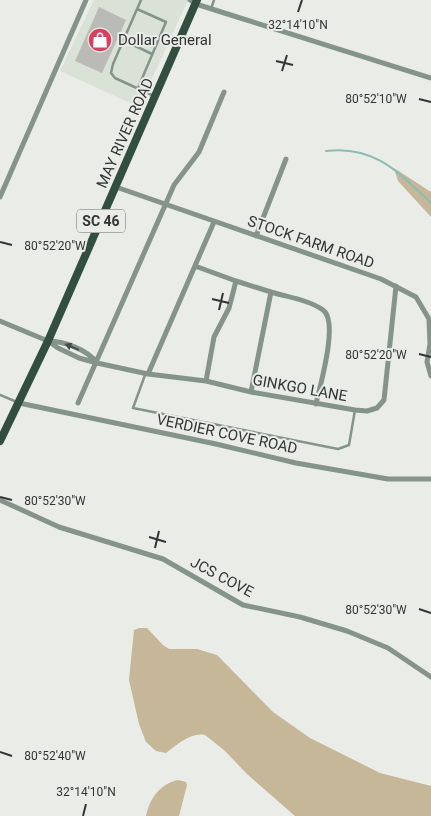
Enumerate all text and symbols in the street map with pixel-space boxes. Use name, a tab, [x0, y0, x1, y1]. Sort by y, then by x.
text: 32°14'10"N	[268, 18, 328, 32]
shop icon: Dollar General	[87, 27, 113, 53]
place label: Dollar General	[118, 31, 212, 49]
street label: MAY RIVER ROAD	[93, 75, 157, 191]
text: 80°52'10"W	[345, 92, 407, 106]
road number: SC 46	[77, 210, 125, 232]
street label: STOCK FARM ROAD	[245, 212, 377, 272]
text: 80°52'20"W	[24, 239, 86, 253]
one-way arrow	[65, 342, 79, 350]
text: 80°52'20"W	[345, 348, 407, 362]
street label: GINKGO LANE	[251, 371, 349, 405]
street label: VERDIER COVE ROAD	[155, 410, 299, 458]
text: 80°52'30"W	[24, 494, 86, 508]
street label: JCS COVE	[187, 553, 257, 601]
text: 80°52'30"W	[345, 603, 407, 617]
text: 80°52'40"W	[24, 749, 86, 763]
text: 32°14'10"N	[56, 785, 116, 799]

